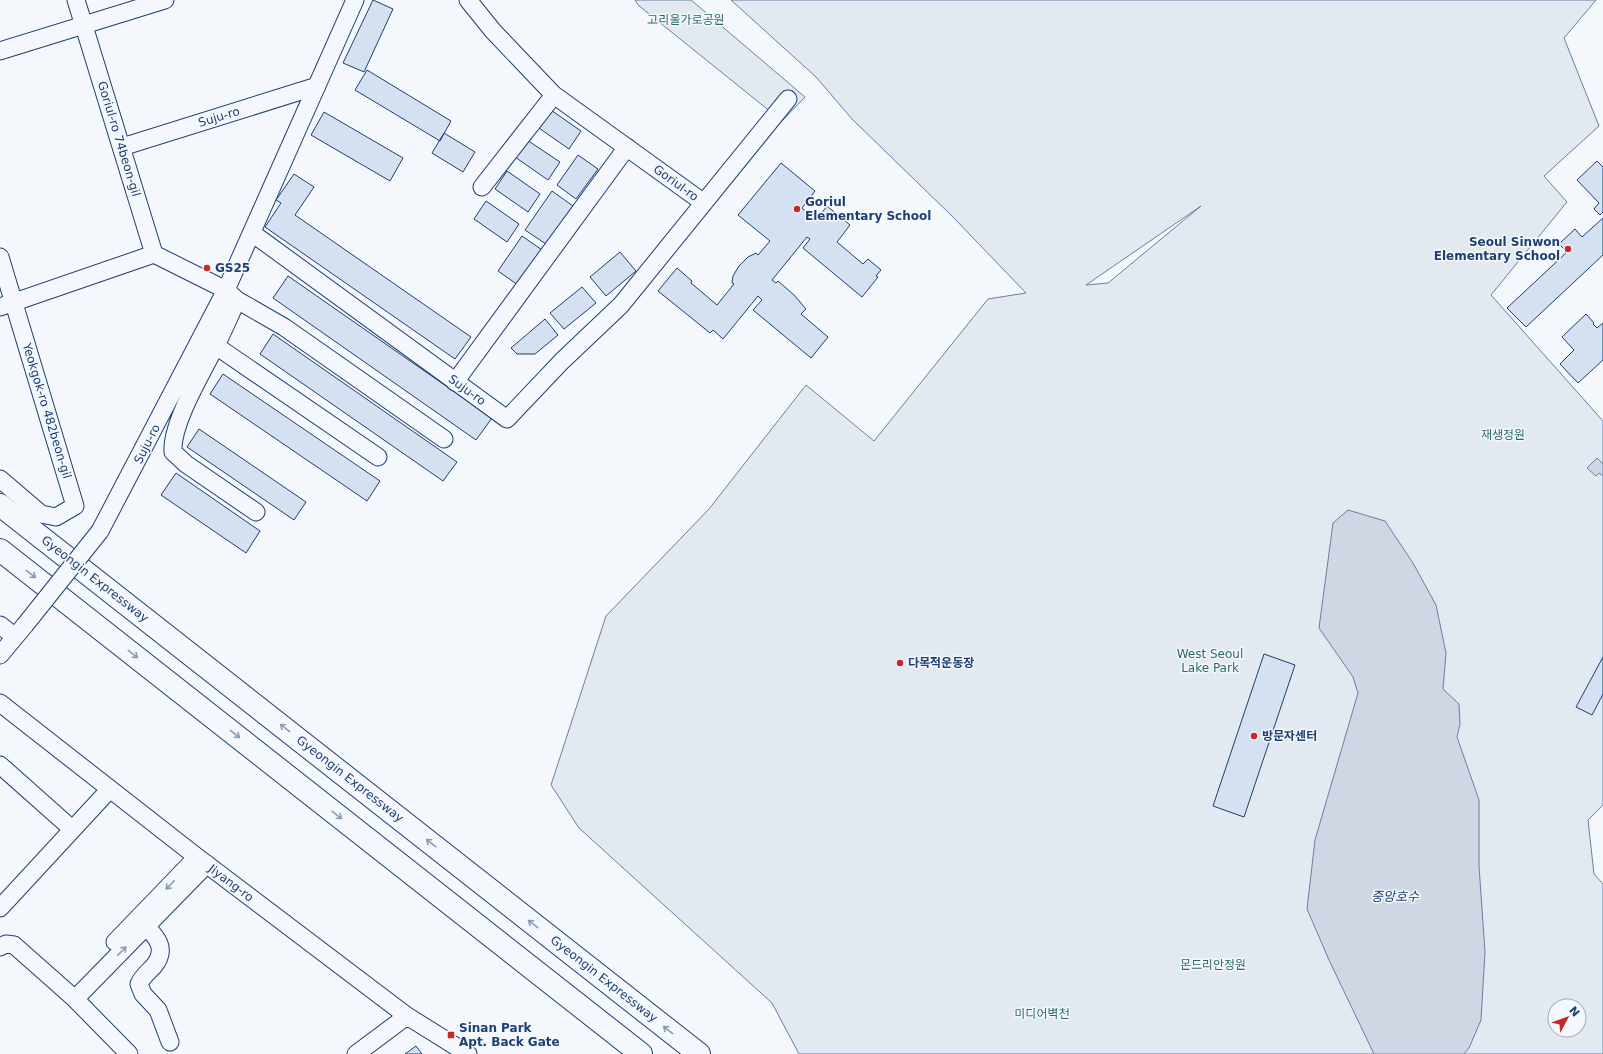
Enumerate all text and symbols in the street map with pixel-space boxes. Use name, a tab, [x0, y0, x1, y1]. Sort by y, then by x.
park label: 고리울가로공원	[647, 13, 725, 27]
street label: Goriul-ro 74beon-gil	[95, 80, 143, 198]
street label: Suju-ro	[197, 104, 241, 130]
street label: Goriul-ro	[651, 162, 701, 204]
place label: Goriul Elementary School	[805, 195, 931, 223]
marker: Goriul Elementary School	[792, 204, 802, 214]
place label: Seoul Sinwon Elementary School	[1434, 235, 1560, 263]
marker: Seoul Sinwon Elementary School	[1563, 244, 1573, 254]
place label: GS25	[215, 261, 250, 275]
marker: GS25	[202, 263, 212, 273]
street label: Yeokgok-ro 482beon-gil	[19, 341, 74, 480]
street label: Suju-ro	[446, 372, 488, 408]
street label: Suju-ro	[131, 422, 163, 466]
park label: 재생정원	[1481, 428, 1525, 442]
street label: Gyeongin Expressway	[39, 533, 151, 625]
one-way arrow	[25, 569, 36, 578]
park label: West Seoul Lake Park	[1177, 647, 1243, 675]
one-way arrow	[127, 650, 138, 658]
place label: 다목적운동장	[908, 656, 974, 670]
marker: 다목적운동장	[895, 658, 905, 668]
one-way arrow	[279, 724, 290, 733]
place label: 방문자센터	[1262, 729, 1317, 743]
one-way arrow	[230, 730, 241, 739]
marker: 방문자센터	[1249, 731, 1259, 741]
street label: Gyeongin Expressway	[294, 733, 406, 825]
one-way arrow	[332, 810, 343, 819]
one-way arrow	[425, 839, 436, 848]
street label: Jiyang-ro	[205, 861, 256, 905]
one-way arrow	[165, 880, 175, 890]
water label: 중앙호수	[1371, 889, 1420, 904]
one-way arrow	[528, 919, 539, 928]
street label: Gyeongin Expressway	[548, 933, 660, 1025]
one-way arrow	[117, 946, 127, 956]
park label: 몬드리안정원	[1180, 958, 1246, 972]
north arrow	[1547, 998, 1587, 1038]
text: N	[1566, 1004, 1582, 1020]
park label: 미디어벽천	[1014, 1007, 1070, 1021]
place label: Sinan Park Apt. Back Gate	[459, 1021, 560, 1049]
one-way arrow	[663, 1026, 674, 1034]
marker: Sinan Park Apt. Back Gate	[446, 1030, 456, 1040]

